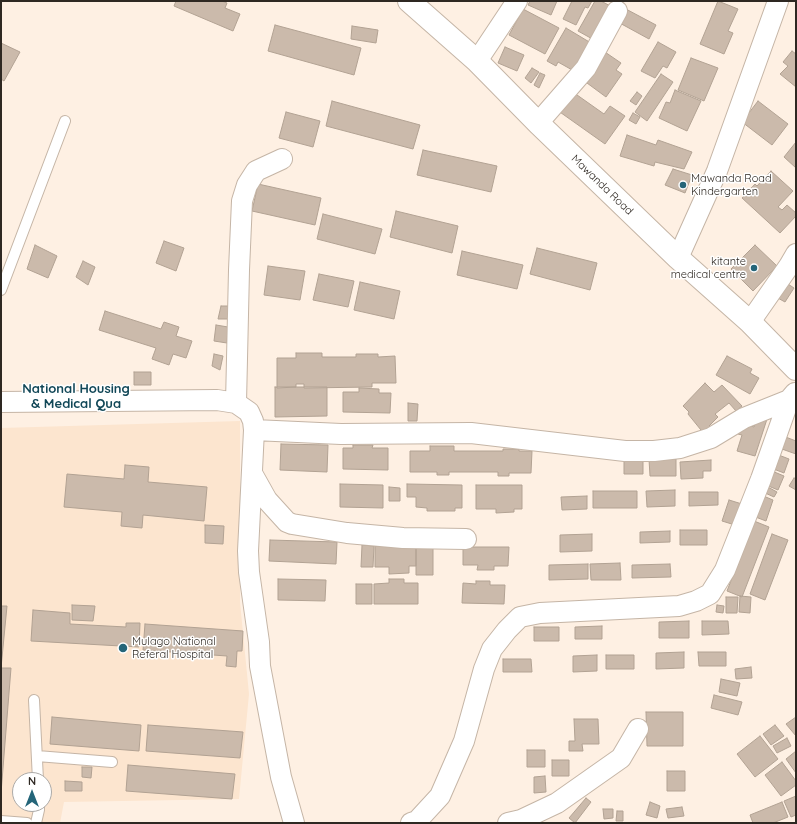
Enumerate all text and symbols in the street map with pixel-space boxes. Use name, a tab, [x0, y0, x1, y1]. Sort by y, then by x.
street label: Mawanda Road	[568, 152, 636, 218]
place label: Mawanda Road Kindergarten	[691, 172, 772, 198]
marker: Mawanda Road Kindergarten	[678, 180, 688, 190]
place label: kitante medical centre	[671, 255, 746, 281]
marker: kitante medical centre	[749, 263, 759, 273]
district label: National Housing & Medical Qua	[22, 381, 130, 412]
place label: Mulago National Referal Hospital	[132, 635, 216, 661]
marker: Mulago National Referal Hospital	[117, 642, 129, 654]
north arrow	[12, 772, 52, 812]
text: N	[28, 774, 36, 788]

